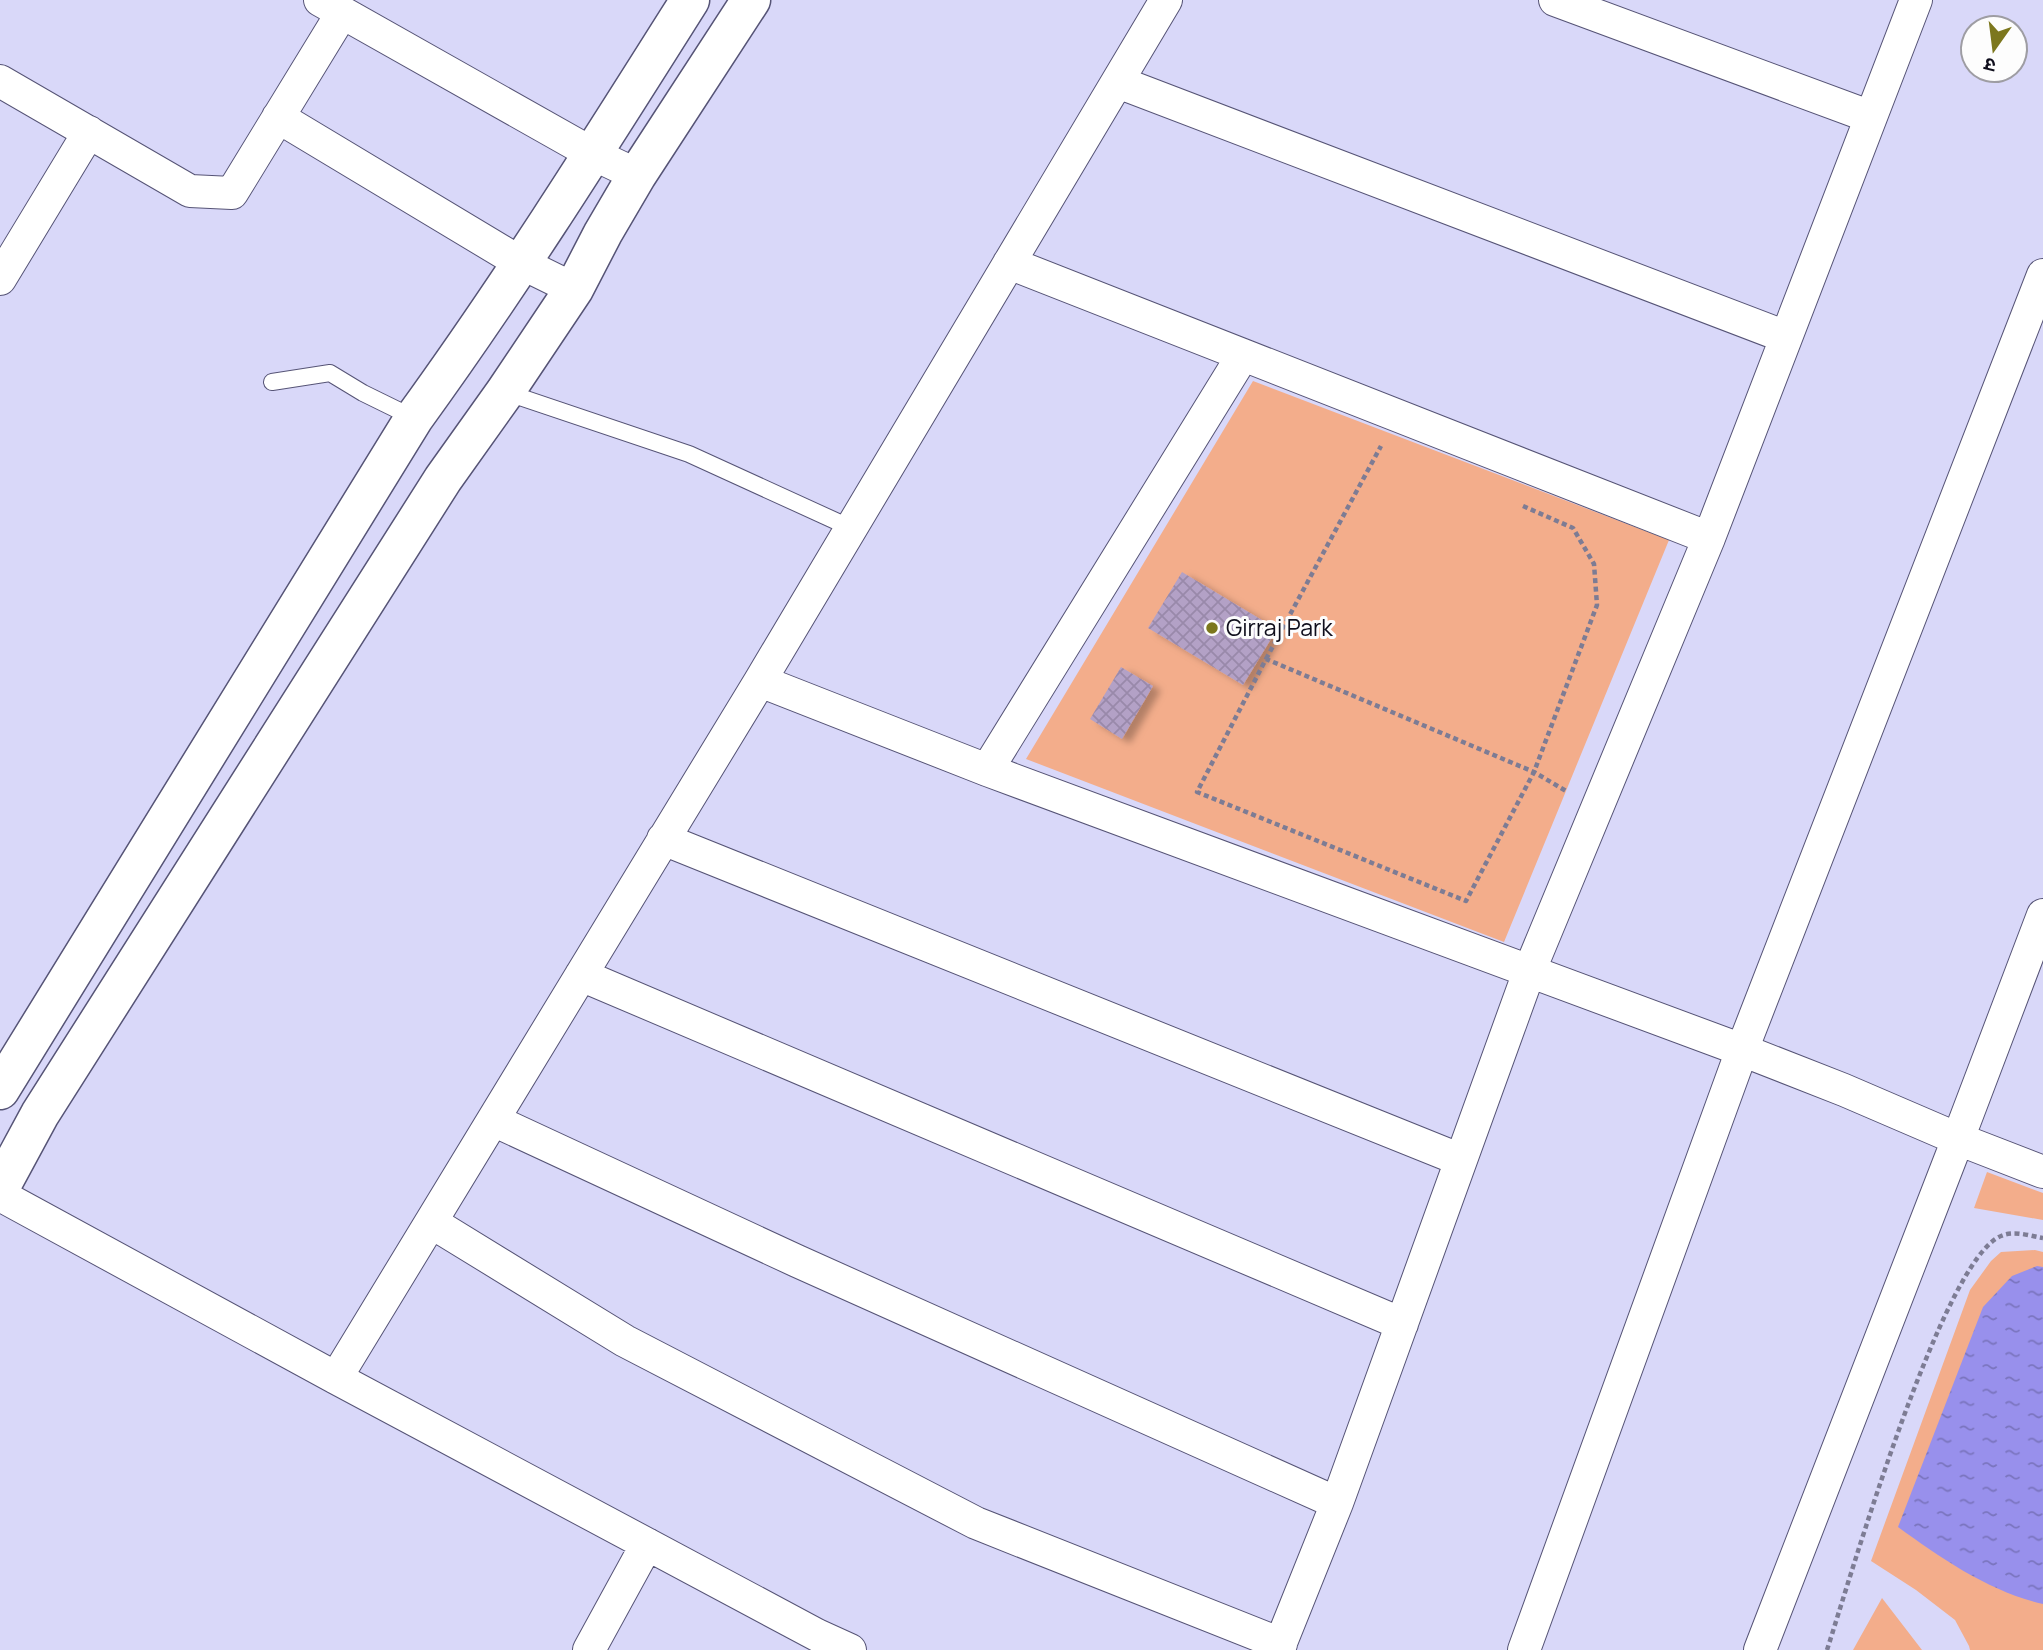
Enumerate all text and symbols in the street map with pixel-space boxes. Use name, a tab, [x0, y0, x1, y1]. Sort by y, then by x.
north arrow	[1959, 14, 2029, 84]
text: उ	[1980, 51, 1998, 79]
place label: Girraj Park	[1226, 611, 1333, 643]
marker: Girraj Park	[1204, 620, 1220, 636]

